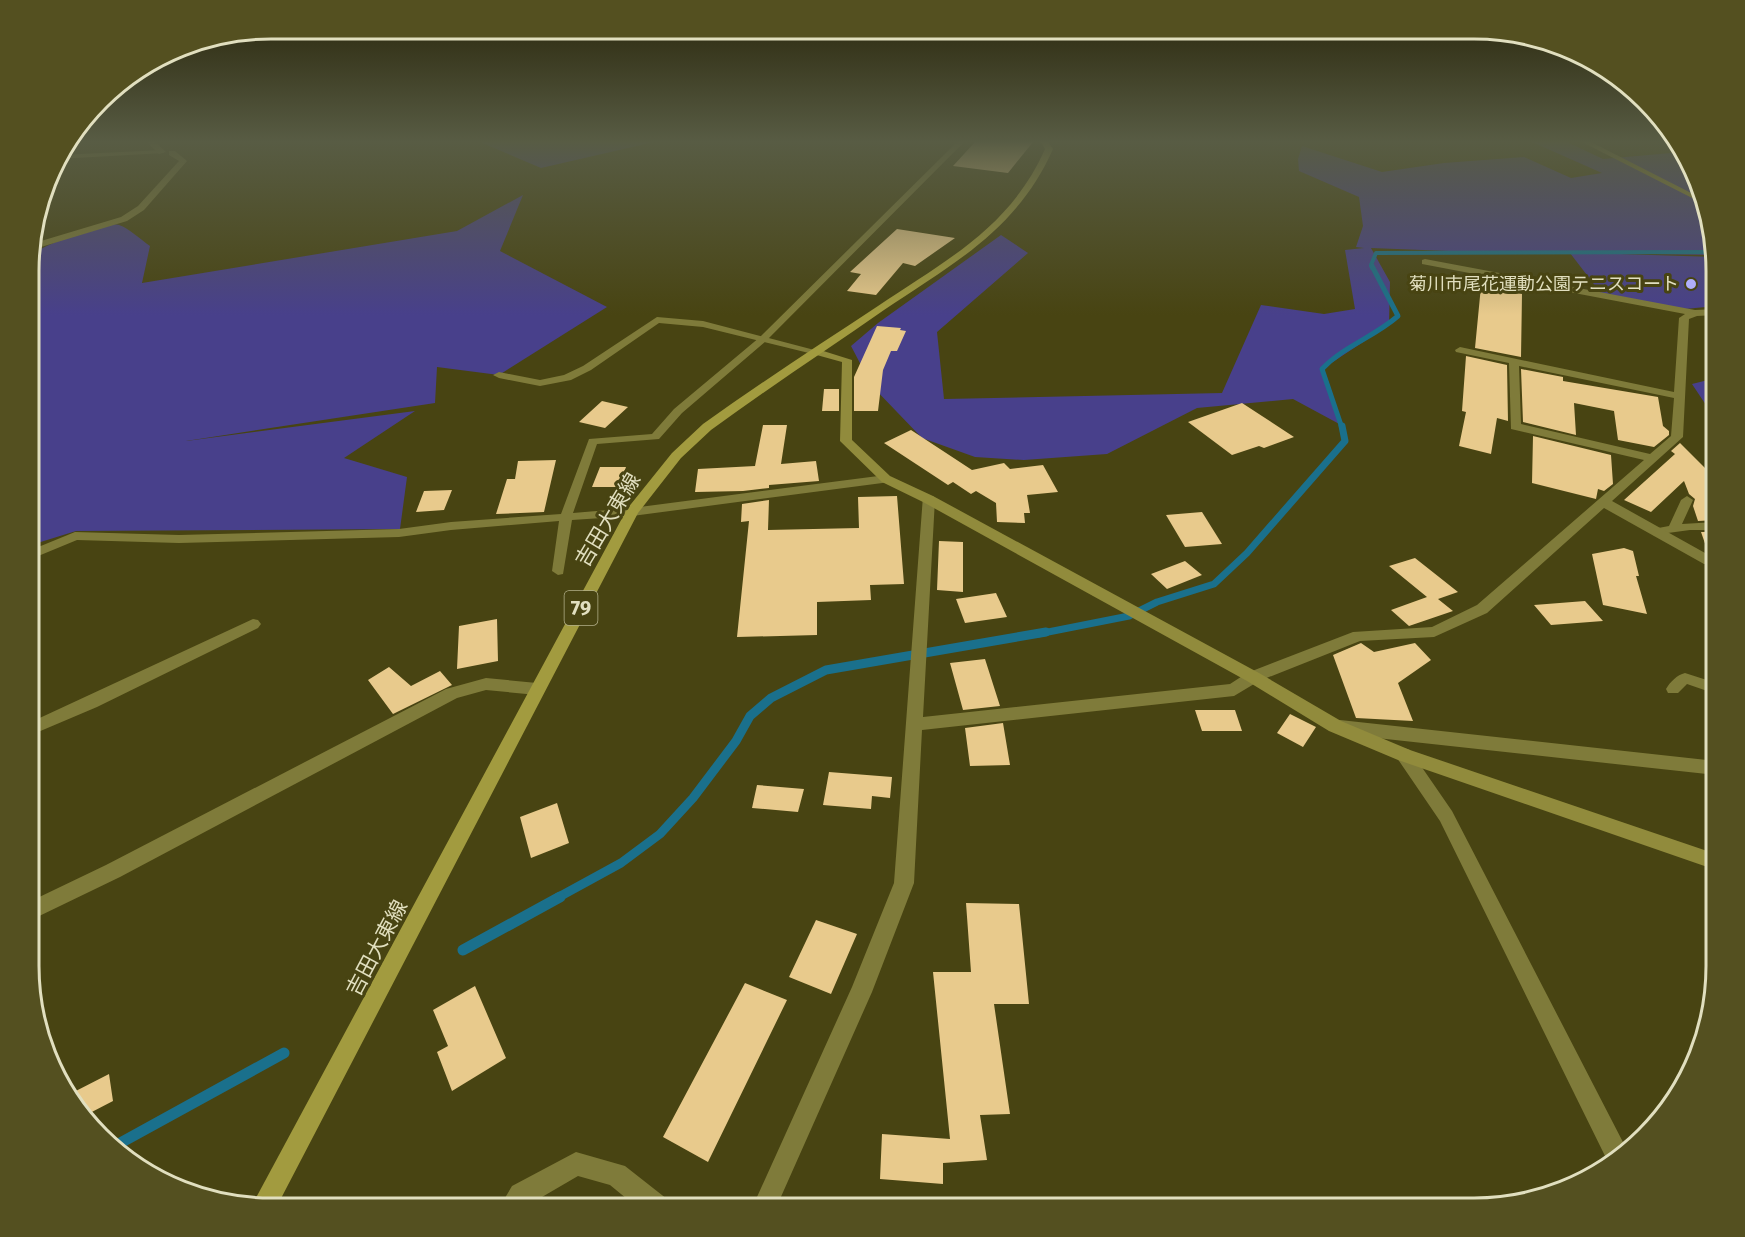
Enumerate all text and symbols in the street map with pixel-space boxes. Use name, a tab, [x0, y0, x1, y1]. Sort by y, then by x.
place label: 菊川市尾花運動公園テニスコート	[1409, 273, 1679, 295]
marker: 菊川市尾花運動公園テニスコート	[1684, 277, 1698, 291]
street label: 吉田大東線	[570, 468, 646, 572]
road number: 79	[564, 591, 598, 625]
street label: 吉田大東線	[341, 896, 413, 1000]

